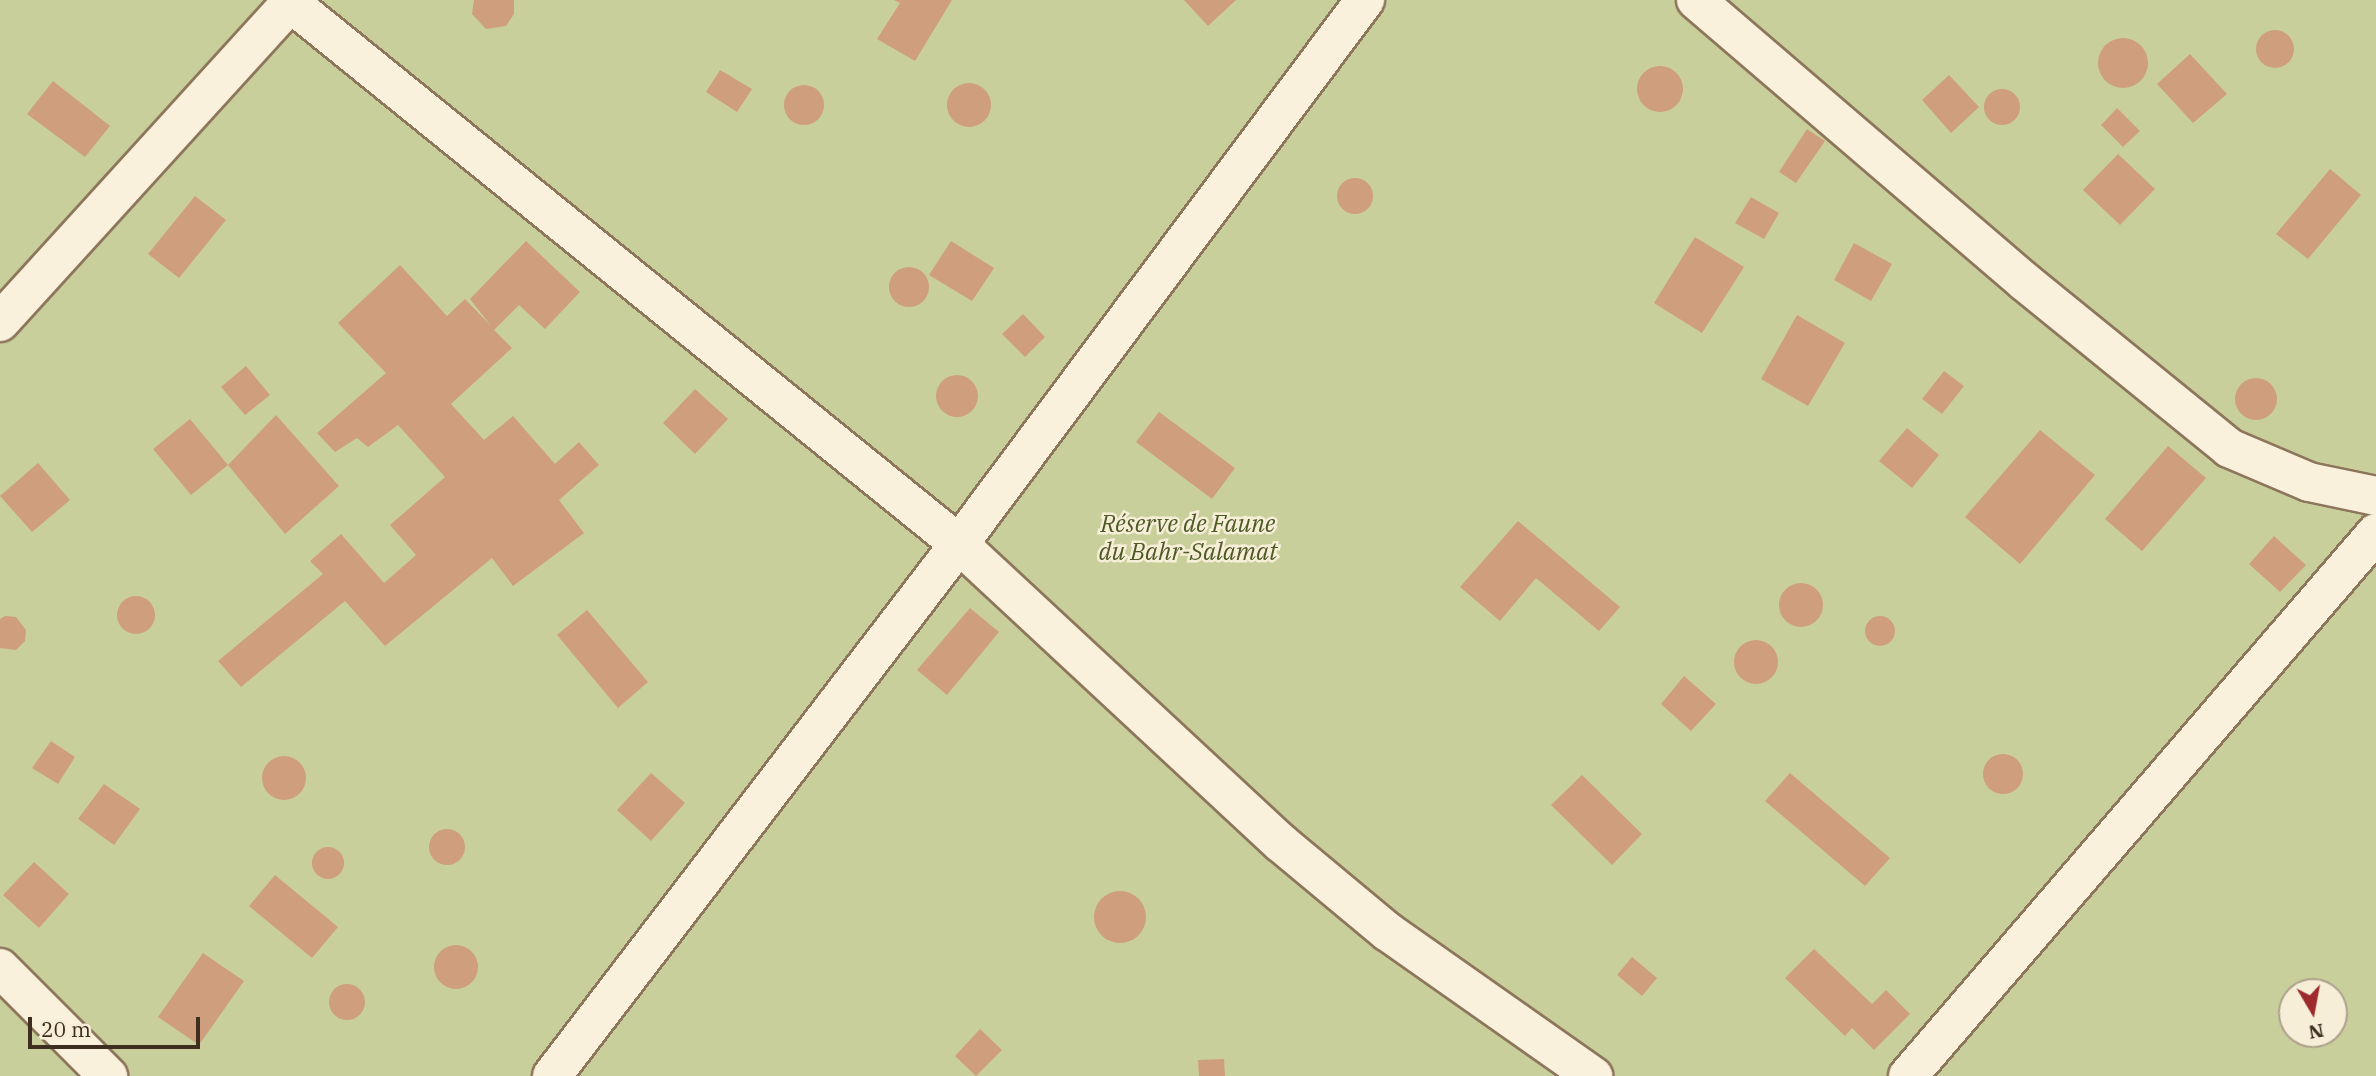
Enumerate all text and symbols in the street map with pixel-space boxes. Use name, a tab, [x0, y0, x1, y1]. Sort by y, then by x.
park label: Réserve de Faune du Bahr-Salamat	[1099, 510, 1277, 566]
north arrow	[2278, 978, 2348, 1048]
scale bar	[32, 1002, 203, 1046]
text: 20 m	[41, 1015, 91, 1043]
text: N	[2307, 1019, 2326, 1045]

